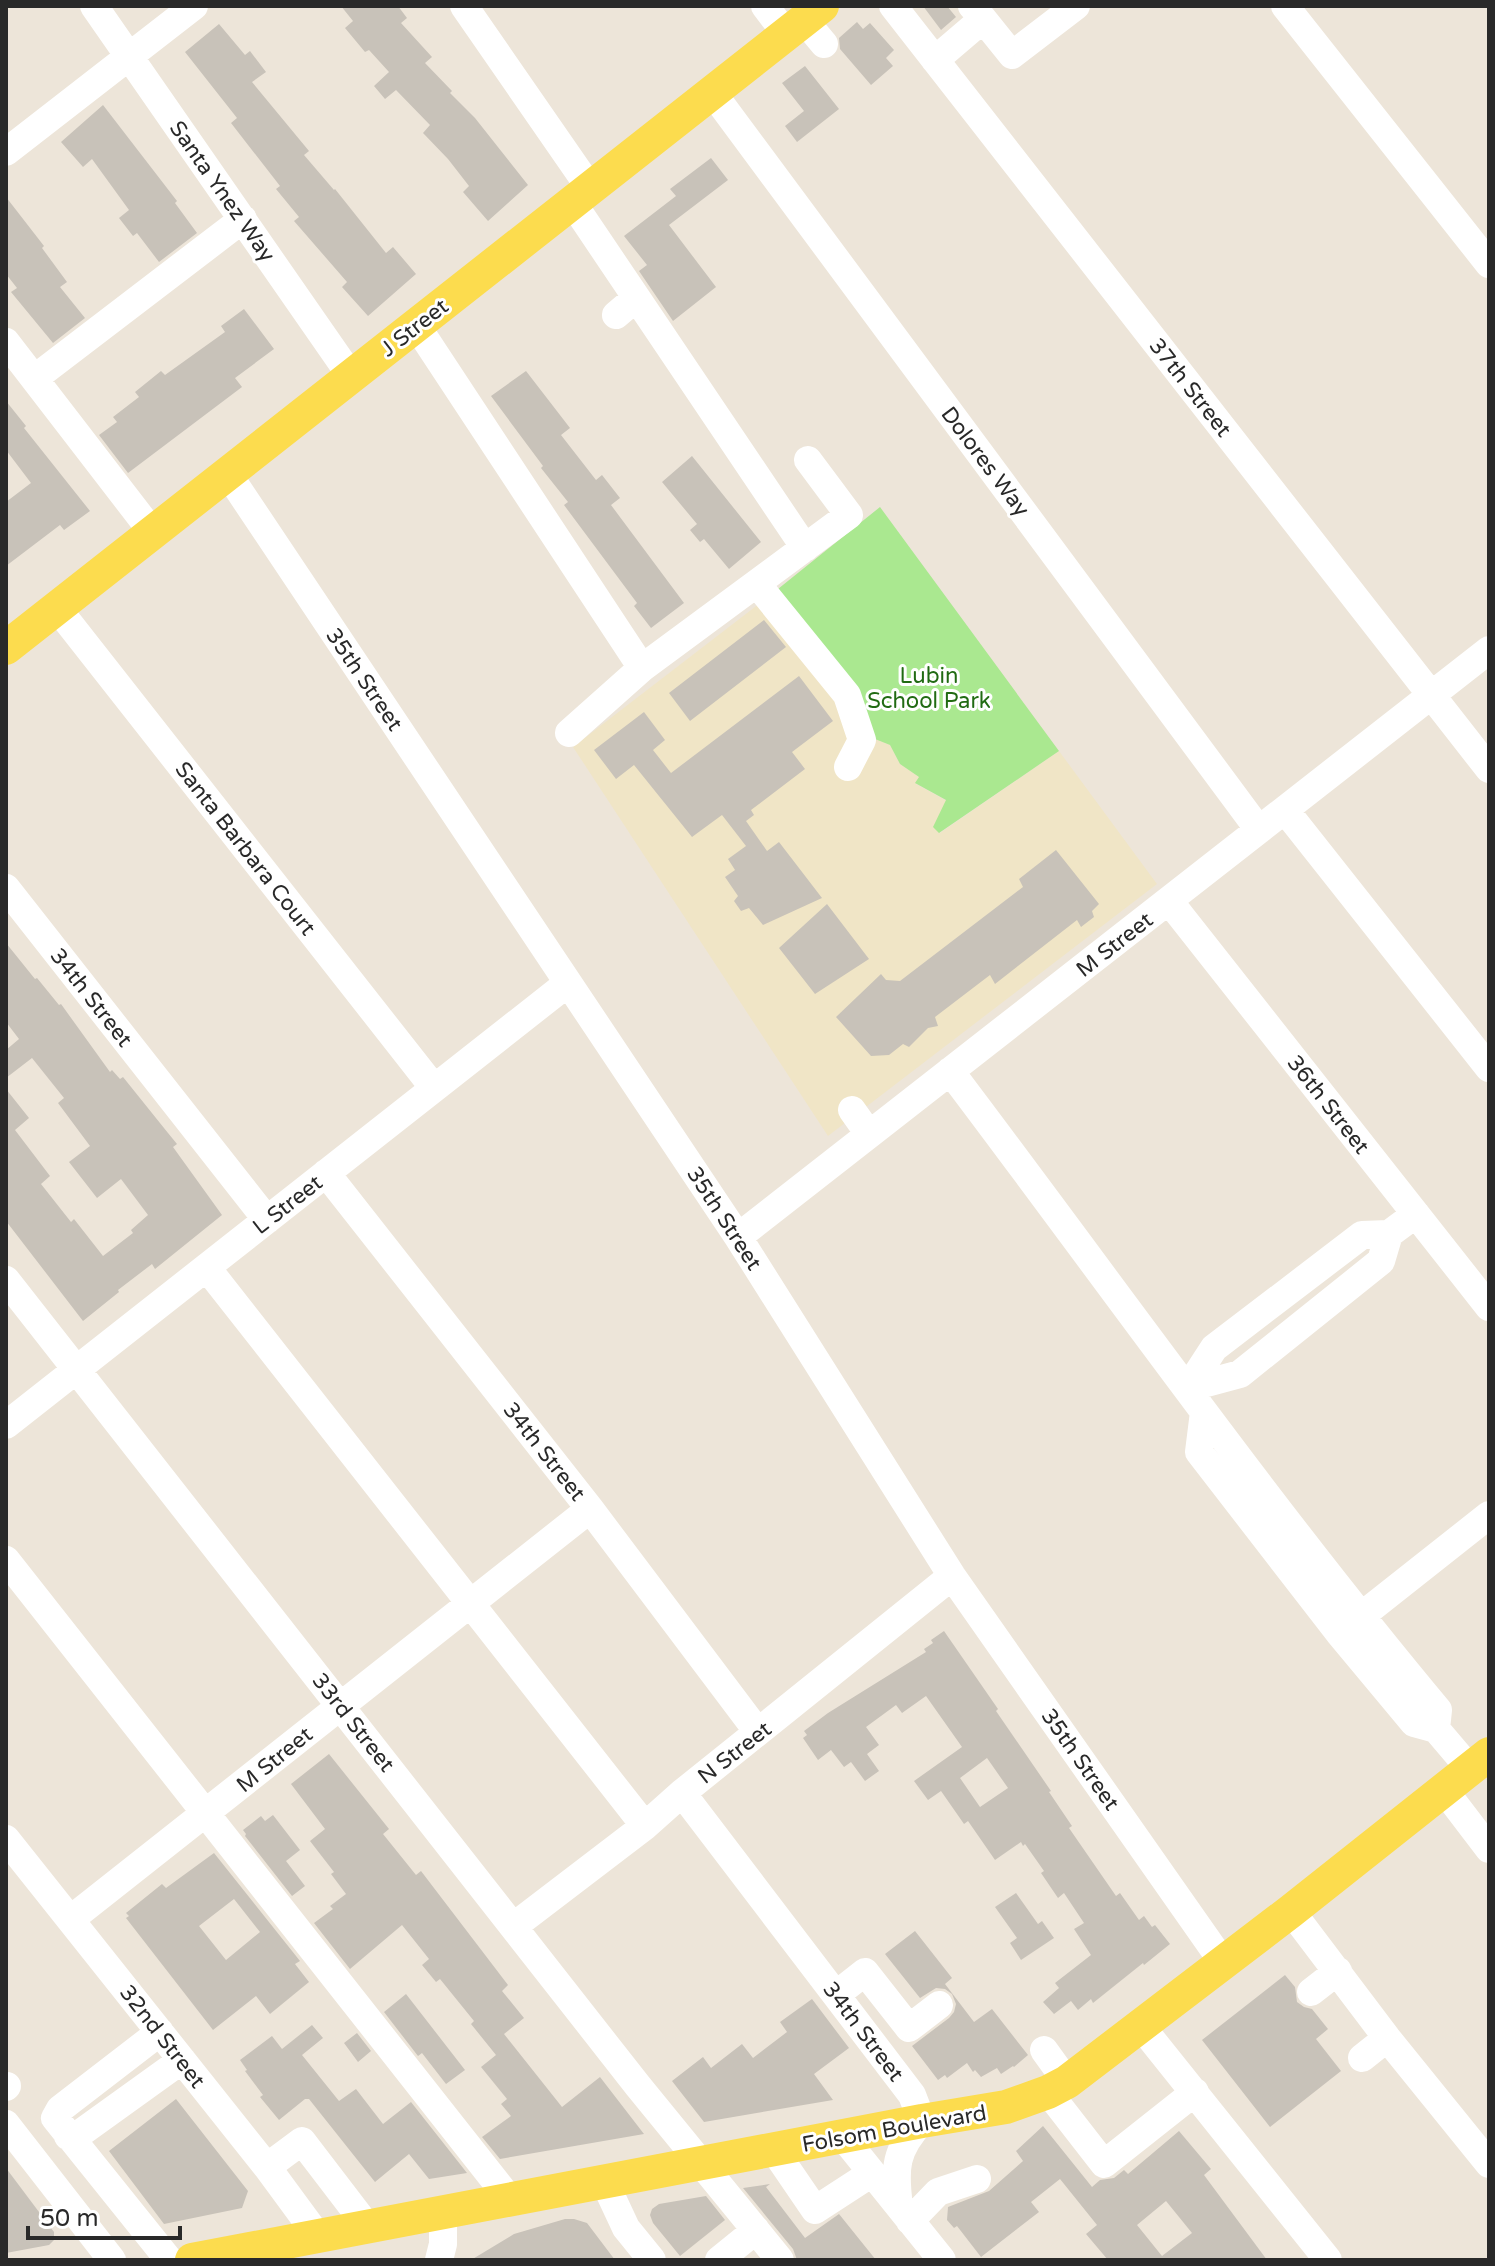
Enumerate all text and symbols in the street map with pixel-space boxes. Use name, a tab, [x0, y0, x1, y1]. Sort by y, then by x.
street label: Santa Ynez Way	[164, 116, 281, 267]
street label: J Street	[376, 293, 454, 362]
street label: 37th Street	[1144, 333, 1237, 442]
street label: Dolores Way	[936, 402, 1035, 522]
street label: 35th Street	[320, 623, 408, 736]
park label: Lubin School Park	[867, 663, 991, 714]
street label: Santa Barbara Court	[169, 757, 321, 940]
street label: M Street	[1071, 907, 1158, 983]
street label: 34th Street	[45, 943, 138, 1052]
street label: 36th Street	[1282, 1050, 1375, 1159]
street label: 35th Street	[681, 1162, 767, 1275]
street label: L Street	[248, 1170, 328, 1240]
street label: 34th Street	[498, 1397, 591, 1506]
street label: 33rd Street	[307, 1668, 400, 1777]
street label: 35th Street	[1036, 1704, 1125, 1815]
street label: N Street	[693, 1716, 777, 1790]
street label: M Street	[232, 1721, 318, 1798]
street label: 34th Street	[817, 1977, 909, 2087]
street label: 32nd Street	[114, 1980, 210, 2093]
street label: Folsom Boulevard	[800, 2100, 988, 2158]
scale bar	[28, 2190, 180, 2240]
text: 50 m	[40, 2204, 98, 2233]

